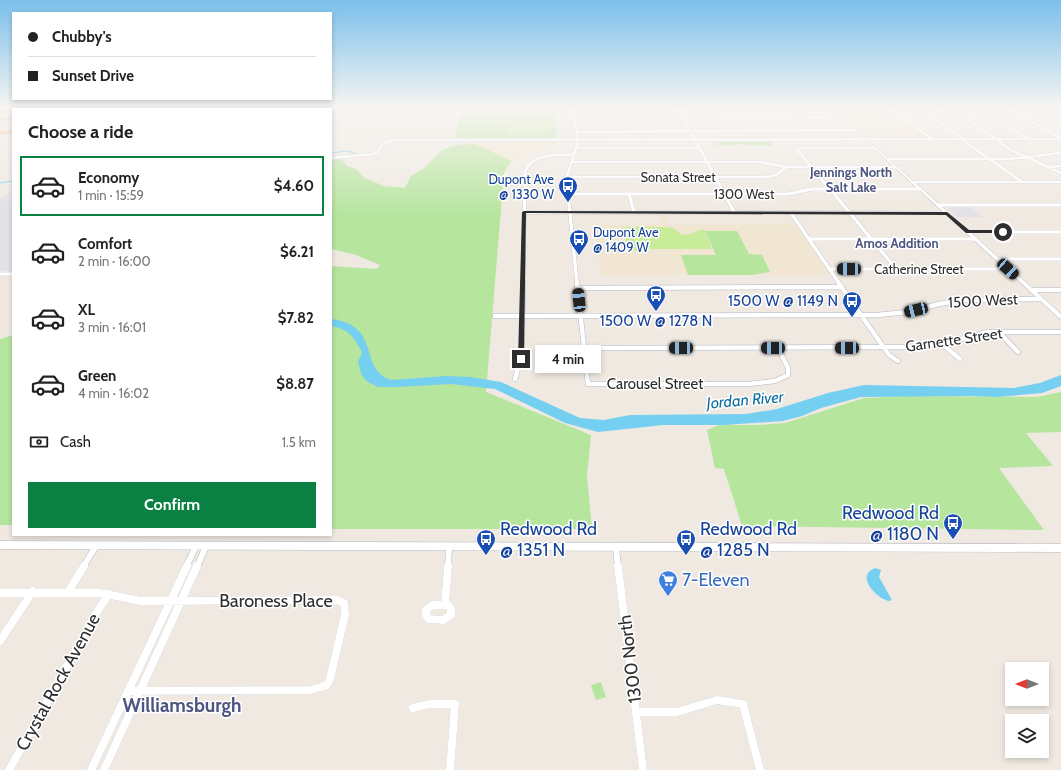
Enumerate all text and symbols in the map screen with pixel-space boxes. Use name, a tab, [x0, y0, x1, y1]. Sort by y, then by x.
text: Chubby's	[52, 28, 112, 46]
text: Sunset Drive	[52, 67, 134, 85]
text: Choose a ride	[28, 121, 133, 143]
district label: Jennings North Salt Lake	[809, 164, 892, 195]
icon: car	[30, 168, 66, 204]
text: Economy	[78, 169, 139, 187]
street label: Sonata Street	[640, 169, 716, 185]
place label: Dupont Ave @ 1330 W	[488, 171, 555, 202]
bus stop icon: Dupont Ave @ 1330 W	[557, 175, 579, 203]
text: $4.60	[274, 177, 314, 195]
street label: 1300 West	[714, 186, 775, 202]
text: 1 min · 15:59	[78, 187, 144, 203]
route start	[994, 223, 1012, 241]
place label: Dupont Ave @ 1409 W	[593, 224, 659, 255]
bus stop icon: Dupont Ave @ 1409 W	[568, 228, 590, 256]
icon: car	[30, 234, 66, 270]
text: Comfort	[78, 235, 132, 253]
district label: Amos Addition	[855, 235, 939, 251]
text: $6.21	[280, 243, 314, 261]
text: 2 min · 16:00	[78, 253, 151, 269]
car	[995, 257, 1021, 281]
street label: Catherine Street	[874, 261, 964, 277]
car	[837, 263, 861, 275]
bus stop icon: 1500 W @ 1278 N	[645, 284, 667, 312]
car	[572, 287, 586, 313]
bus stop icon: 1500 W @ 1149 N	[841, 290, 863, 318]
street label: 1500 West	[948, 290, 1018, 312]
place label: 1500 W @ 1149 N	[728, 292, 838, 310]
icon: car	[30, 300, 66, 336]
text: XL	[78, 301, 95, 319]
car	[903, 301, 929, 319]
text: $7.82	[278, 309, 314, 327]
place label: 1500 W @ 1278 N	[600, 312, 712, 330]
text: 3 min · 16:01	[78, 319, 146, 335]
street label: Garnette Street	[904, 324, 1004, 356]
car	[669, 342, 693, 354]
car	[761, 342, 785, 354]
car	[835, 342, 859, 354]
callout: 4 min	[535, 345, 601, 373]
route end	[512, 350, 530, 368]
text: 4 min	[552, 351, 584, 367]
icon: car	[30, 366, 66, 402]
text: Green	[78, 367, 116, 385]
text: $8.87	[276, 375, 314, 393]
street label: Carousel Street	[607, 375, 703, 393]
text: 4 min · 16:02	[78, 385, 149, 401]
water label: Jordan River	[704, 387, 785, 413]
icon: cash	[28, 431, 50, 453]
text: Cash	[60, 433, 91, 451]
text: 1.5 km	[282, 434, 316, 450]
button: Confirm	[28, 482, 316, 528]
place label: Redwood Rd @ 1180 N	[842, 502, 939, 545]
bus stop icon: Redwood Rd @ 1180 N	[942, 512, 964, 540]
place label: Redwood Rd @ 1351 N	[500, 518, 597, 561]
place label: Redwood Rd @ 1285 N	[700, 518, 797, 561]
bus stop icon: Redwood Rd @ 1351 N	[475, 528, 497, 556]
bus stop icon: Redwood Rd @ 1285 N	[675, 528, 697, 556]
supermarket icon: 7-Eleven	[657, 569, 679, 597]
place label: 7-Eleven	[682, 569, 750, 591]
street label: Baroness Place	[219, 590, 333, 612]
street label: Crystal Rock Avenue	[11, 609, 105, 755]
street label: 1300 North	[614, 614, 646, 704]
north arrow	[1005, 662, 1049, 706]
map controls	[1005, 662, 1049, 758]
district label: Williamsburgh	[123, 694, 241, 717]
button: layers	[1005, 714, 1049, 758]

